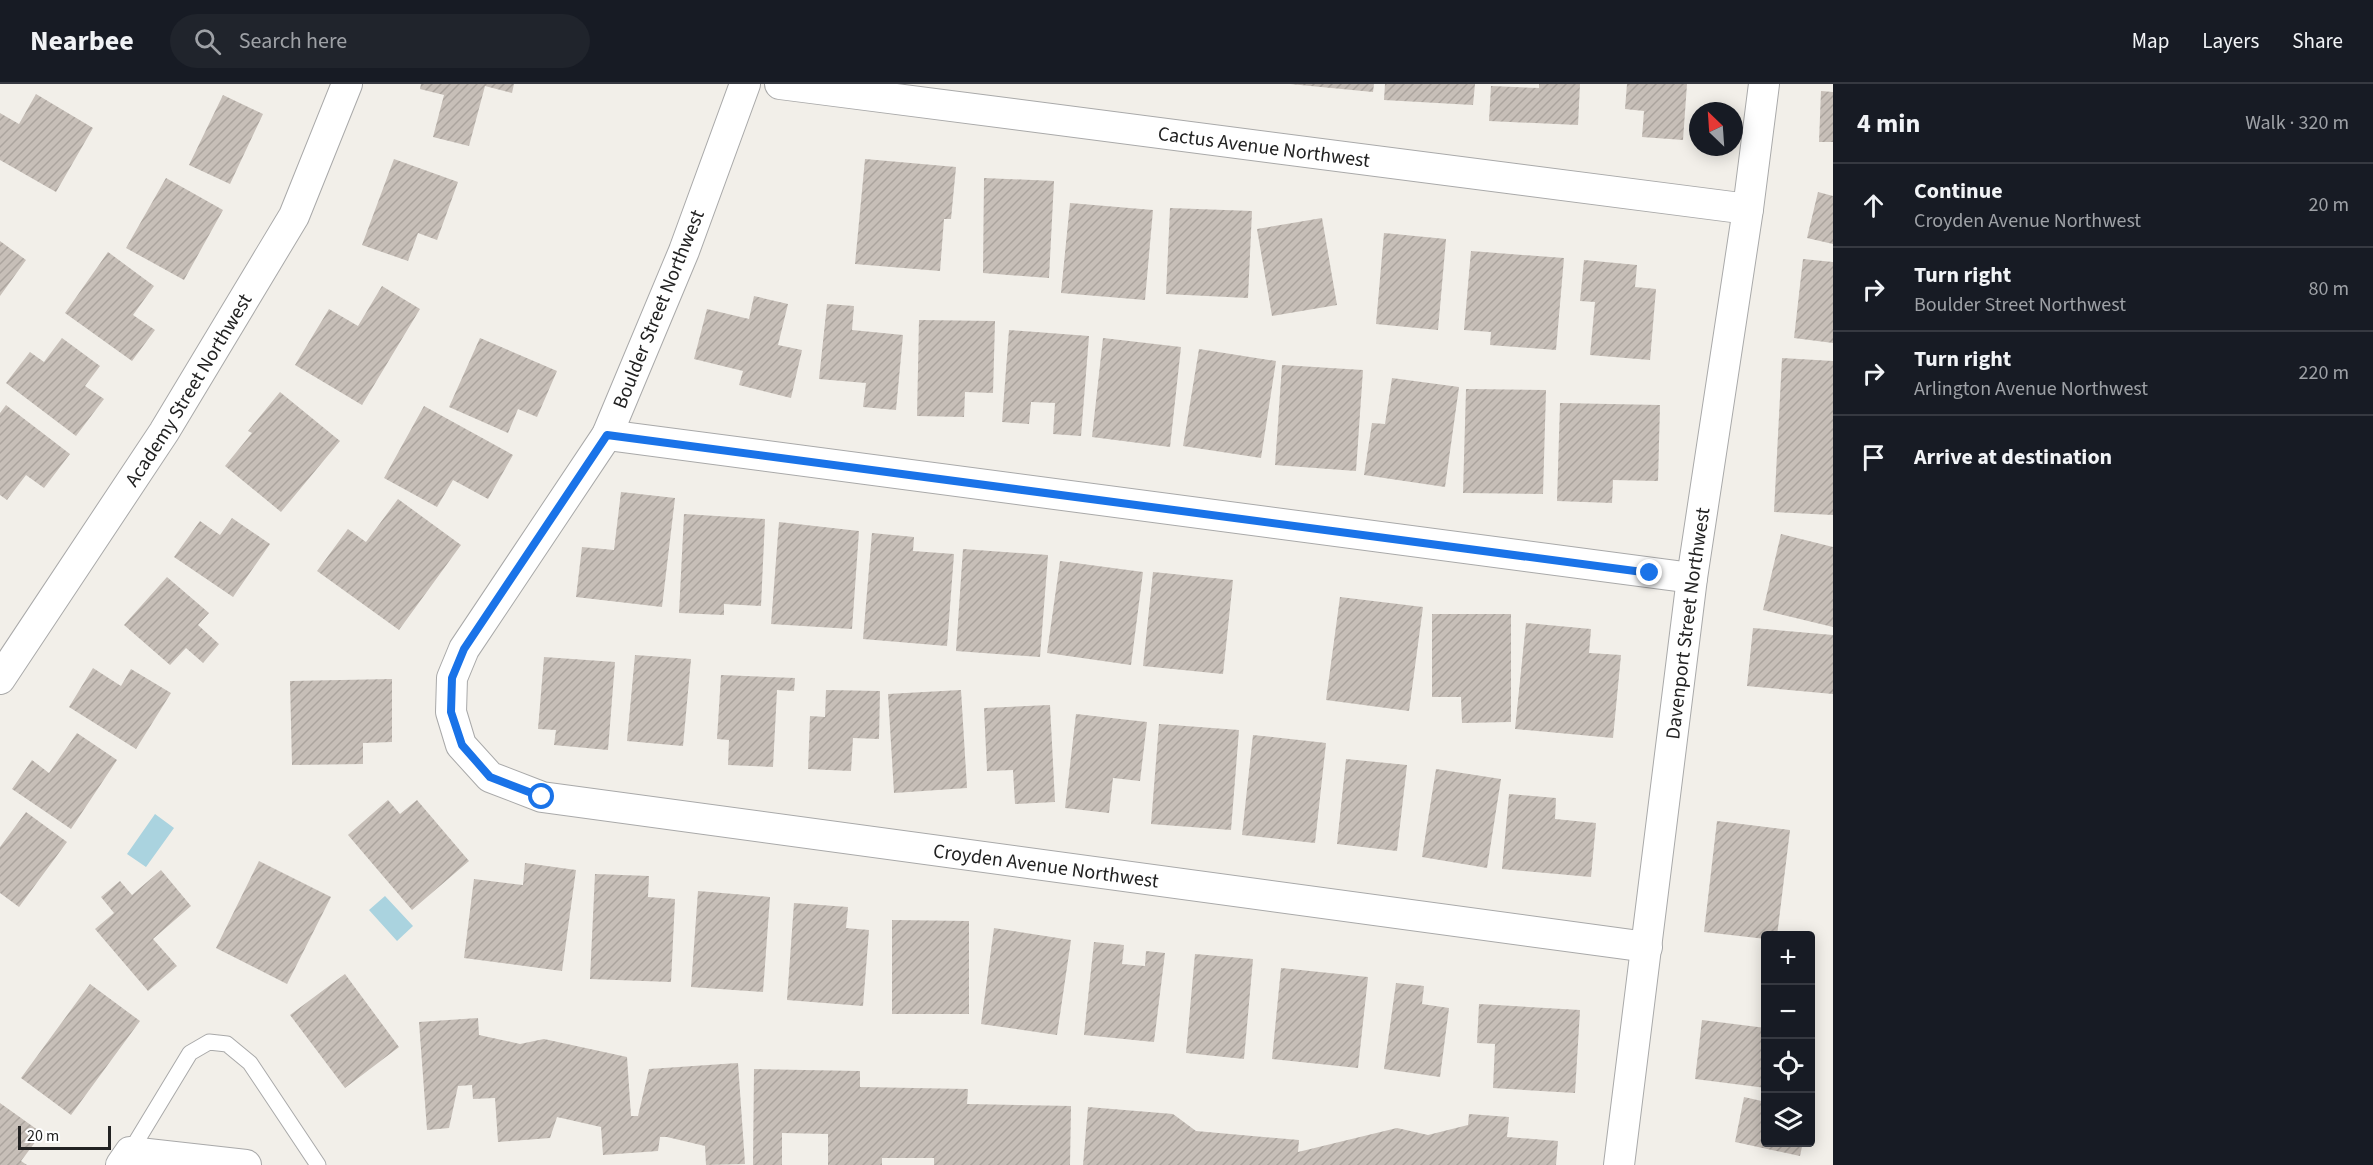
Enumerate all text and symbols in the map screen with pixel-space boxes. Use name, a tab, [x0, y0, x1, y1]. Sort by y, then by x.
search box	[170, 14, 590, 68]
text: Nearbee	[30, 21, 134, 61]
icon: search	[191, 25, 224, 58]
text: Search here	[239, 25, 347, 57]
text: Map	[2132, 26, 2169, 56]
text: Layers	[2202, 26, 2259, 56]
text: Share	[2292, 26, 2343, 56]
north arrow	[1689, 102, 1743, 156]
text: 4 min	[1857, 105, 1920, 142]
text: Walk · 320 m	[2245, 109, 2349, 137]
street label: Cactus Avenue Northwest	[1156, 120, 1372, 175]
text: Continue	[1914, 175, 2003, 207]
icon: ahead	[1857, 189, 1890, 222]
text: 20 m	[2309, 191, 2349, 219]
street label: Boulder Street Northwest	[606, 206, 712, 413]
text: Croyden Avenue Northwest	[1914, 207, 2141, 235]
text: Turn right	[1914, 259, 2011, 291]
icon: right	[1857, 273, 1890, 306]
text: 80 m	[2309, 275, 2349, 303]
street label: Academy Street Northwest	[118, 288, 259, 493]
text: Boulder Street Northwest	[1914, 291, 2126, 319]
text: Turn right	[1914, 343, 2011, 375]
icon: right	[1857, 357, 1890, 390]
text: 220 m	[2299, 359, 2349, 387]
text: Arlington Avenue Northwest	[1914, 375, 2148, 403]
icon: arrive	[1857, 441, 1890, 474]
text: Arrive at destination	[1914, 441, 2112, 473]
street label: Davenport Street Northwest	[1659, 505, 1718, 741]
route end	[1636, 559, 1662, 585]
route start	[528, 783, 554, 809]
street label: Croyden Avenue Northwest	[931, 837, 1161, 896]
map controls	[1761, 931, 1815, 1147]
button: +	[1761, 931, 1815, 985]
button: −	[1761, 985, 1815, 1039]
button: locate	[1761, 1039, 1815, 1093]
button: layers	[1761, 1093, 1815, 1147]
scale bar	[18, 1123, 111, 1150]
text: 20 m	[27, 1125, 59, 1147]

